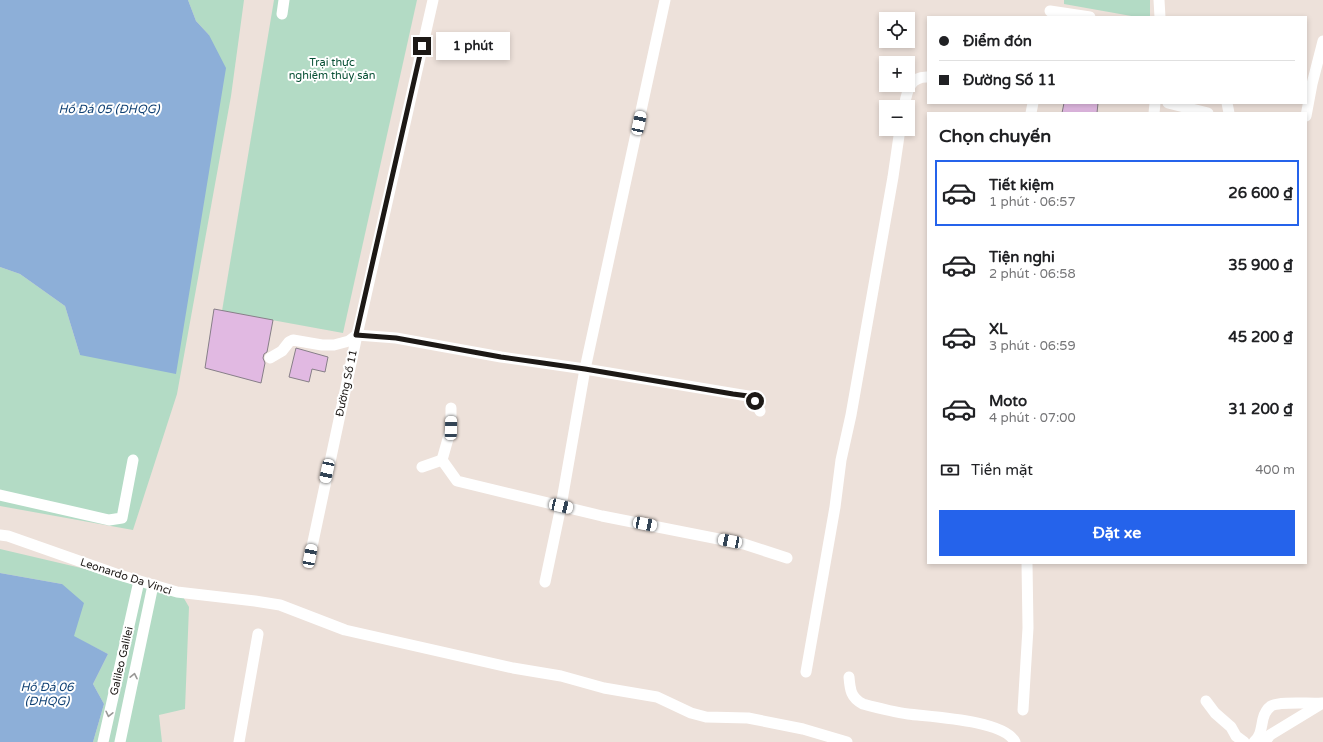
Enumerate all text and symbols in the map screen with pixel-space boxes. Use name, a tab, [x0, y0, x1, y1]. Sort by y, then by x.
map controls	[879, 12, 915, 136]
button: locate	[879, 12, 915, 48]
callout: 1 phút	[436, 32, 510, 60]
text: Điểm đón	[963, 32, 1032, 50]
route end	[413, 37, 431, 55]
text: 1 phút	[453, 38, 493, 54]
park label: Trại thực nghiệm thủy sản	[289, 56, 375, 82]
button: +	[879, 56, 915, 92]
text: Đường Số 11	[963, 71, 1056, 89]
button: −	[879, 100, 915, 136]
water label: Hồ Đá 05 (ĐHQG)	[59, 102, 161, 116]
car	[631, 110, 647, 136]
text: Chọn chuyến	[939, 125, 1051, 147]
icon: car	[941, 175, 977, 211]
text: Tiết kiệm	[989, 176, 1054, 194]
text: 26 600 ₫	[1228, 184, 1293, 202]
text: 1 phút · 06:57	[989, 194, 1076, 210]
icon: car	[941, 247, 977, 283]
text: Tiện nghi	[989, 248, 1055, 266]
text: 35 900 ₫	[1228, 256, 1293, 274]
text: 2 phút · 06:58	[989, 266, 1076, 282]
icon: car	[941, 319, 977, 355]
text: XL	[989, 320, 1008, 338]
text: 45 200 ₫	[1228, 328, 1293, 346]
text: 3 phút · 06:59	[989, 338, 1076, 354]
street label: Đường Số 11	[333, 348, 360, 418]
icon: car	[941, 391, 977, 427]
route start	[746, 392, 764, 410]
text: Moto	[989, 392, 1027, 410]
text: 31 200 ₫	[1228, 400, 1293, 418]
text: 4 phút · 07:00	[989, 410, 1076, 426]
car	[445, 416, 457, 440]
car	[319, 458, 335, 484]
icon: cash	[939, 459, 961, 481]
text: Tiền mặt	[971, 461, 1033, 479]
text: 400 m	[1255, 462, 1295, 478]
car	[548, 497, 574, 515]
button: Đặt xe	[939, 510, 1295, 556]
car	[632, 516, 658, 532]
car	[717, 533, 743, 549]
car	[302, 543, 318, 569]
street label: Leonardo Da Vinci	[78, 556, 173, 597]
street label: Galileo Galilei	[107, 625, 136, 697]
one-way arrow	[130, 673, 138, 680]
water label: Hồ Đá 06 (ĐHQG)	[20, 680, 75, 708]
one-way arrow	[106, 711, 114, 718]

